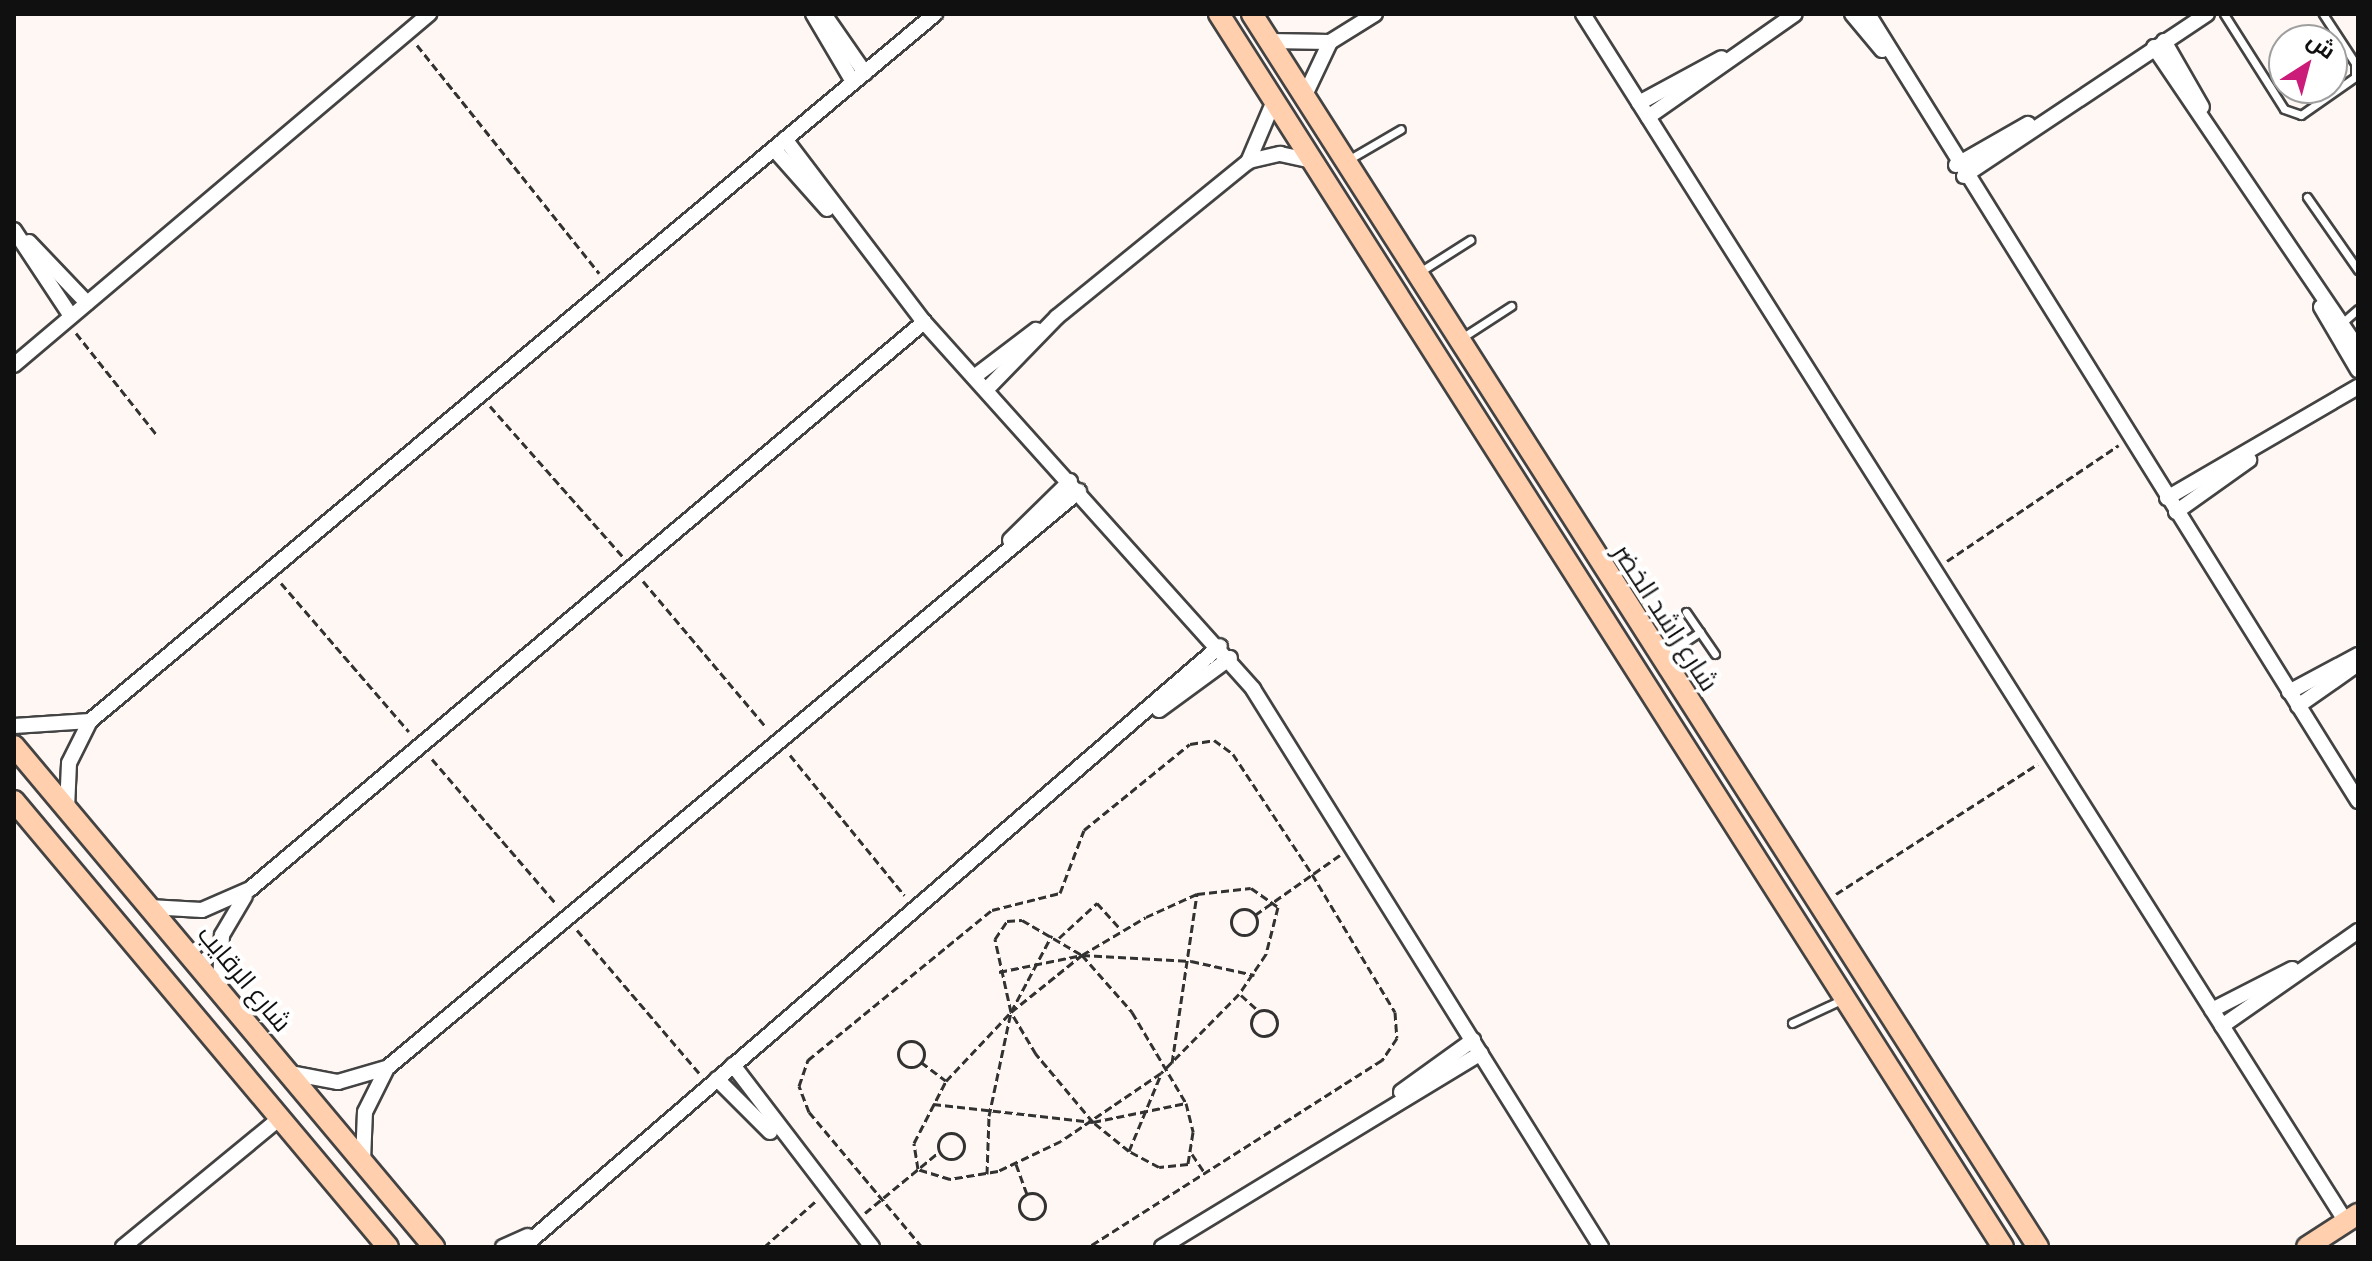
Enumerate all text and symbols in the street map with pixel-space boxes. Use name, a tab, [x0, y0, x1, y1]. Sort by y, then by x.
north arrow	[2268, 24, 2348, 104]
text: ش	[2302, 27, 2341, 65]
street label: شارع راشد الخضر	[1606, 539, 1724, 697]
street label: شارع الرقايب	[191, 920, 297, 1038]

